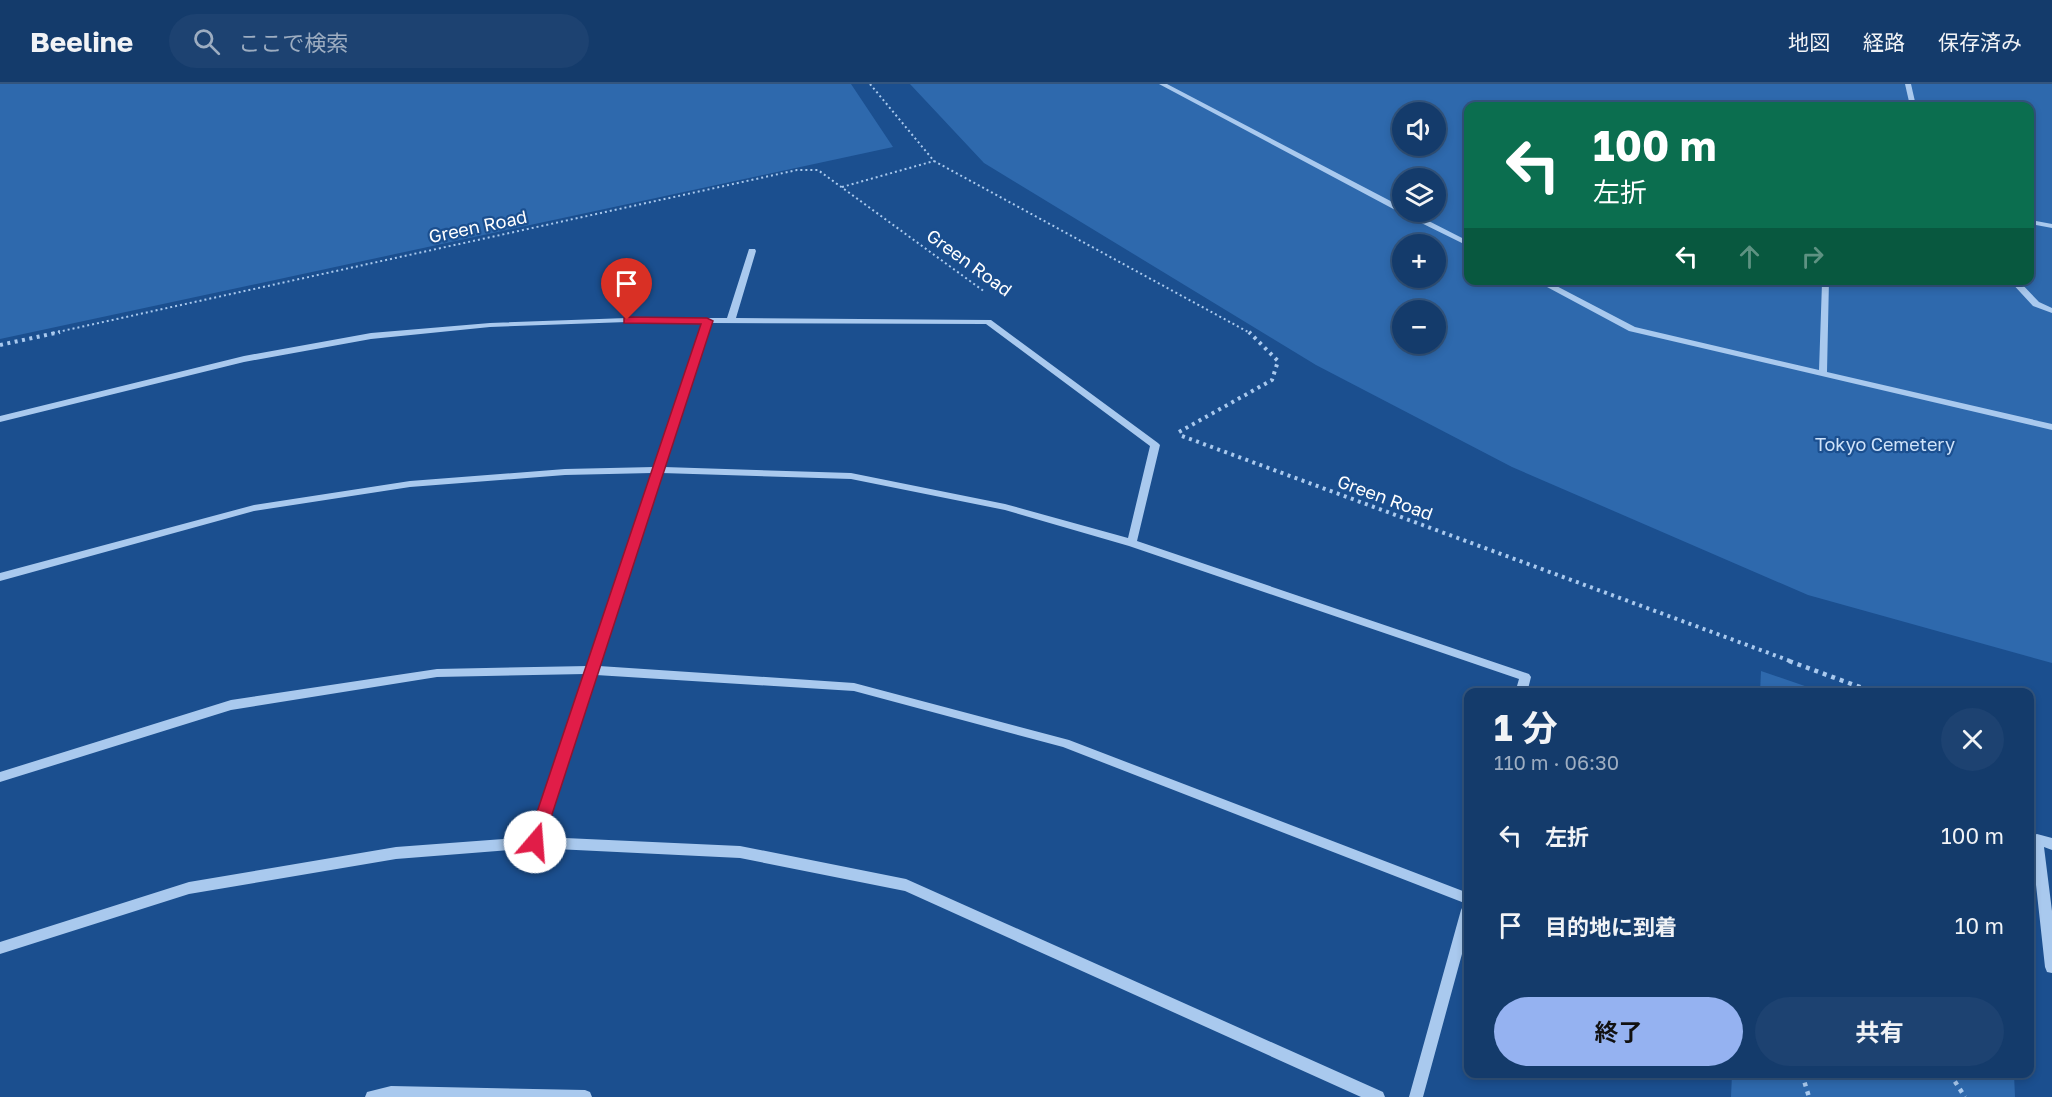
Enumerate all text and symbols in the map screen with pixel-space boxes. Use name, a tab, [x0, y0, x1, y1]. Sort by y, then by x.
search box	[169, 14, 589, 68]
text: Beeline	[30, 25, 133, 58]
icon: search	[190, 25, 223, 58]
text: ここで検索	[238, 29, 348, 56]
text: 地図	[1788, 29, 1830, 55]
text: 経路	[1863, 29, 1905, 55]
text: 保存済み	[1938, 29, 2022, 55]
map controls	[1392, 102, 1446, 354]
button: sound	[1392, 102, 1446, 156]
text: 100 m	[1593, 120, 1716, 170]
icon: left	[1494, 126, 1572, 204]
button: layers	[1392, 168, 1446, 222]
text: 左折	[1593, 176, 1647, 208]
street label: Green Road	[427, 205, 529, 247]
street label: Green Road	[923, 224, 1017, 301]
button: +	[1392, 234, 1446, 288]
icon: left	[1670, 240, 1703, 273]
icon: ahead	[1733, 240, 1766, 273]
icon: right	[1796, 240, 1829, 273]
pin	[601, 258, 652, 320]
icon: arrive	[610, 267, 643, 300]
button: −	[1392, 300, 1446, 354]
park label: Tokyo Cemetery	[1815, 433, 1955, 455]
street label: Green Road	[1335, 470, 1436, 525]
text: 1 分	[1494, 706, 1558, 749]
button: close	[1941, 708, 2004, 771]
text: 110 m · 06:30	[1494, 750, 1619, 774]
position arrow	[503, 810, 567, 874]
icon: left	[1494, 819, 1527, 852]
text: 100 m	[1941, 822, 2004, 849]
text: 左折	[1545, 823, 1589, 850]
icon: arrive	[1494, 909, 1527, 942]
text: 10 m	[1955, 912, 2004, 939]
text: 目的地に到着	[1545, 913, 1677, 940]
button: 終了	[1494, 997, 1743, 1066]
button: 共有	[1755, 997, 2004, 1066]

